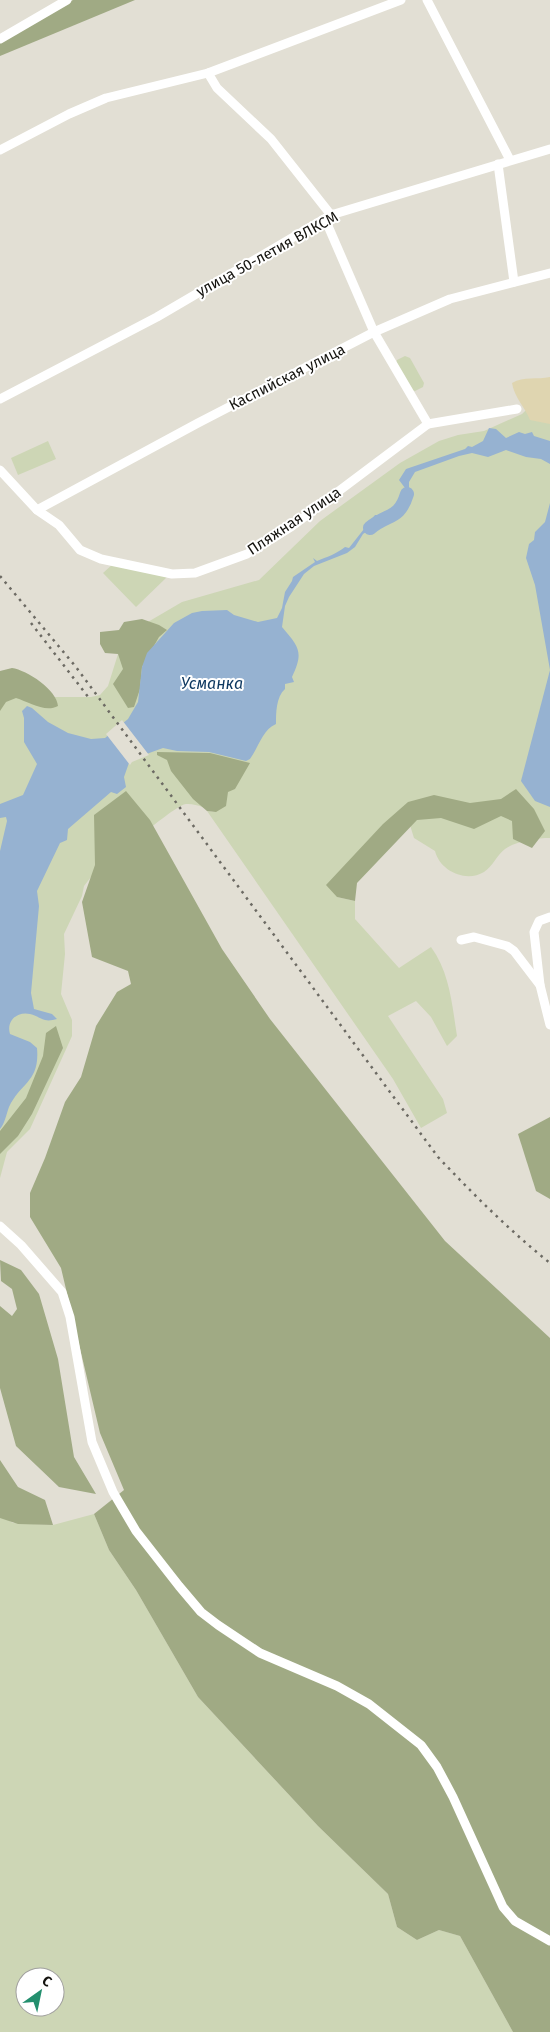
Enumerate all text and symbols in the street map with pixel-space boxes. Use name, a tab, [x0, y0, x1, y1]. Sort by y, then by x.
street label: улица 50-летия ВЛКСМ	[193, 207, 341, 301]
street label: Каспийская улица	[226, 340, 348, 414]
street label: Пляжная улица	[244, 483, 344, 559]
water label: Усманка	[181, 674, 243, 693]
north arrow	[15, 1967, 65, 2017]
text: С	[39, 1972, 55, 1991]

